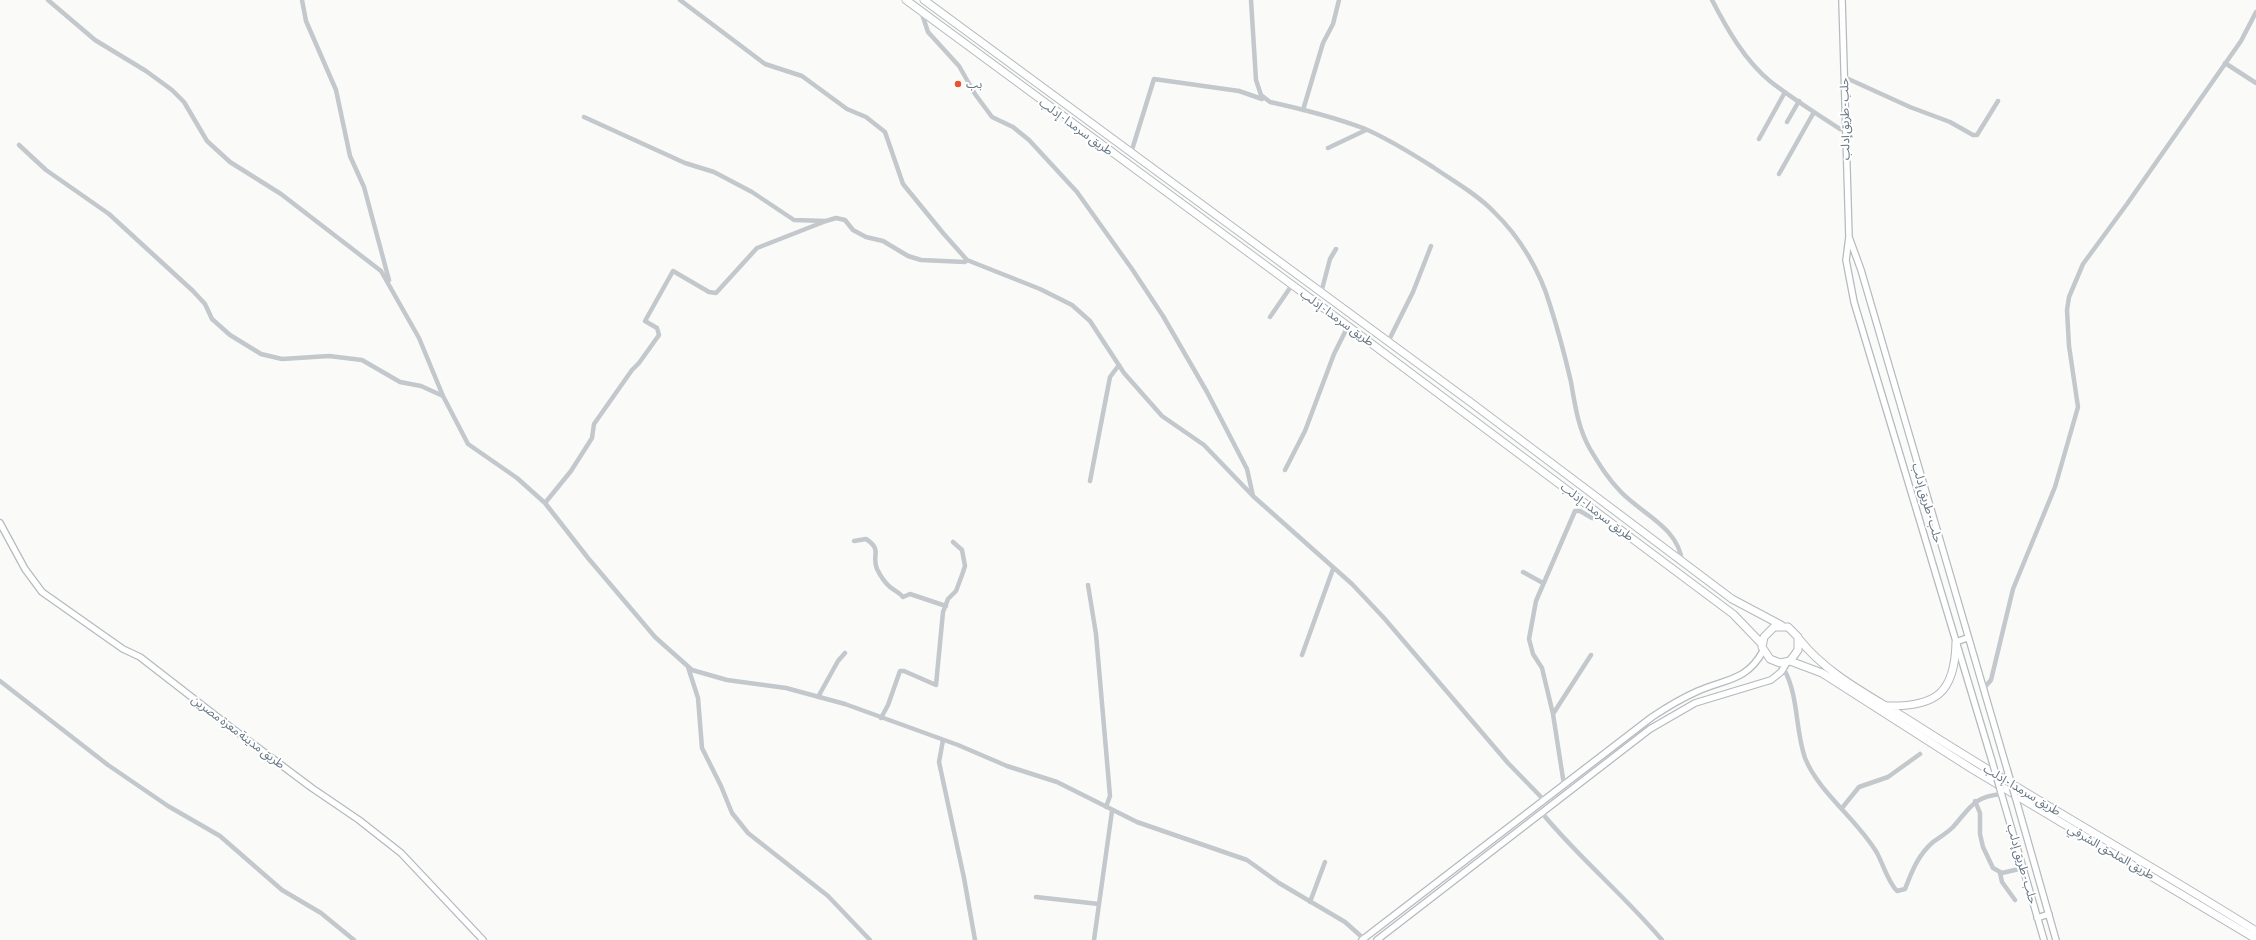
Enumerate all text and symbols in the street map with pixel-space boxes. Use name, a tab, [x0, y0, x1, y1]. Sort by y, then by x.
place label: بب	[966, 77, 982, 91]
street label: حلب - طريق إدلب	[1837, 78, 1853, 160]
marker: بب	[953, 79, 963, 89]
street label: طريق سرمدا - إدلب	[1036, 95, 1116, 159]
street label: طريق سرمدا - إدلب	[1297, 286, 1377, 350]
street label: حلب - طريق إدلب	[1909, 461, 1945, 545]
street label: طريق سرمدا - إدلب	[1558, 480, 1636, 544]
street label: طريق مدينة معرة مصرين	[189, 692, 287, 772]
street label: طريق سرمدا - إدلب	[1981, 761, 2063, 819]
street label: طريق الملحق الشرقي	[2065, 821, 2157, 883]
street label: حلب - طريق إدلب	[2004, 822, 2040, 906]

